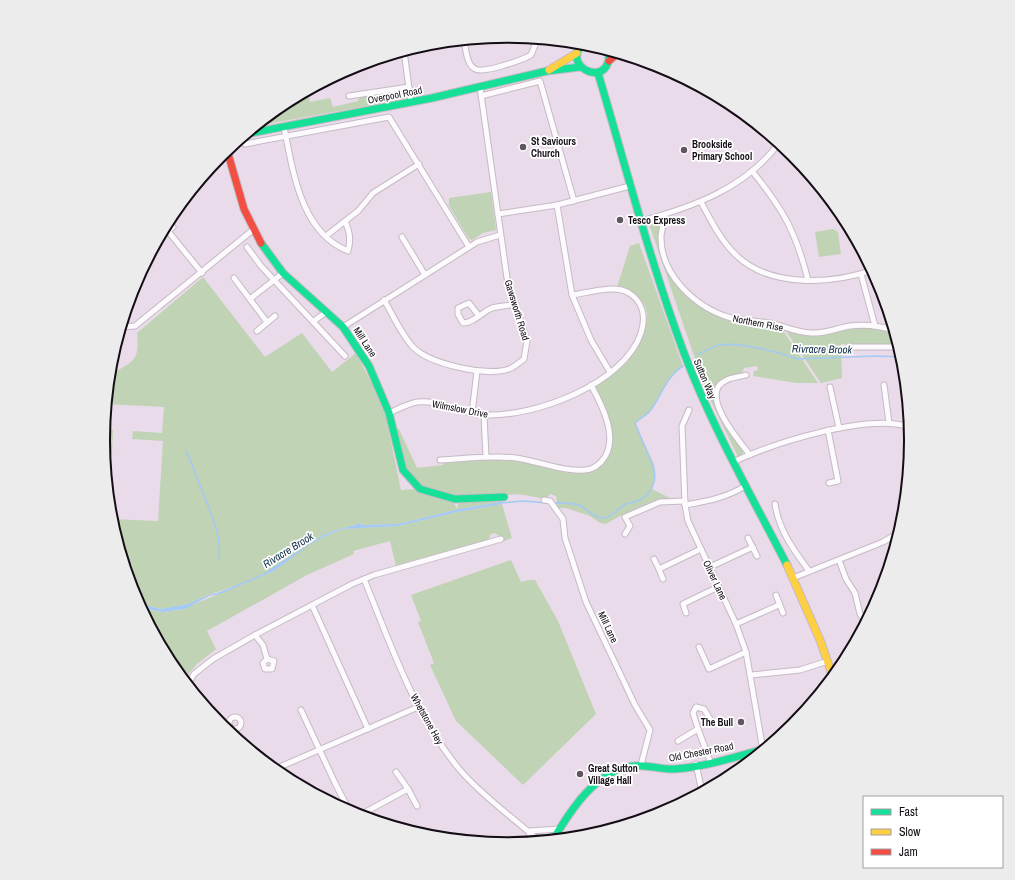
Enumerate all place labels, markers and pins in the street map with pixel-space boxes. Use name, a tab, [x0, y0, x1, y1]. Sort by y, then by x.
place label: St Saviours Church	[531, 135, 577, 160]
place label: Brookside Primary School	[692, 138, 752, 163]
marker: St Saviours Church	[518, 142, 528, 152]
marker: Brookside Primary School	[679, 145, 689, 155]
place label: Tesco Express	[628, 214, 686, 227]
marker: Tesco Express	[615, 215, 625, 225]
place label: The Bull	[701, 716, 733, 729]
marker: The Bull	[736, 717, 746, 727]
place label: Great Sutton Village Hall	[588, 762, 638, 787]
marker: Great Sutton Village Hall	[575, 769, 585, 779]

